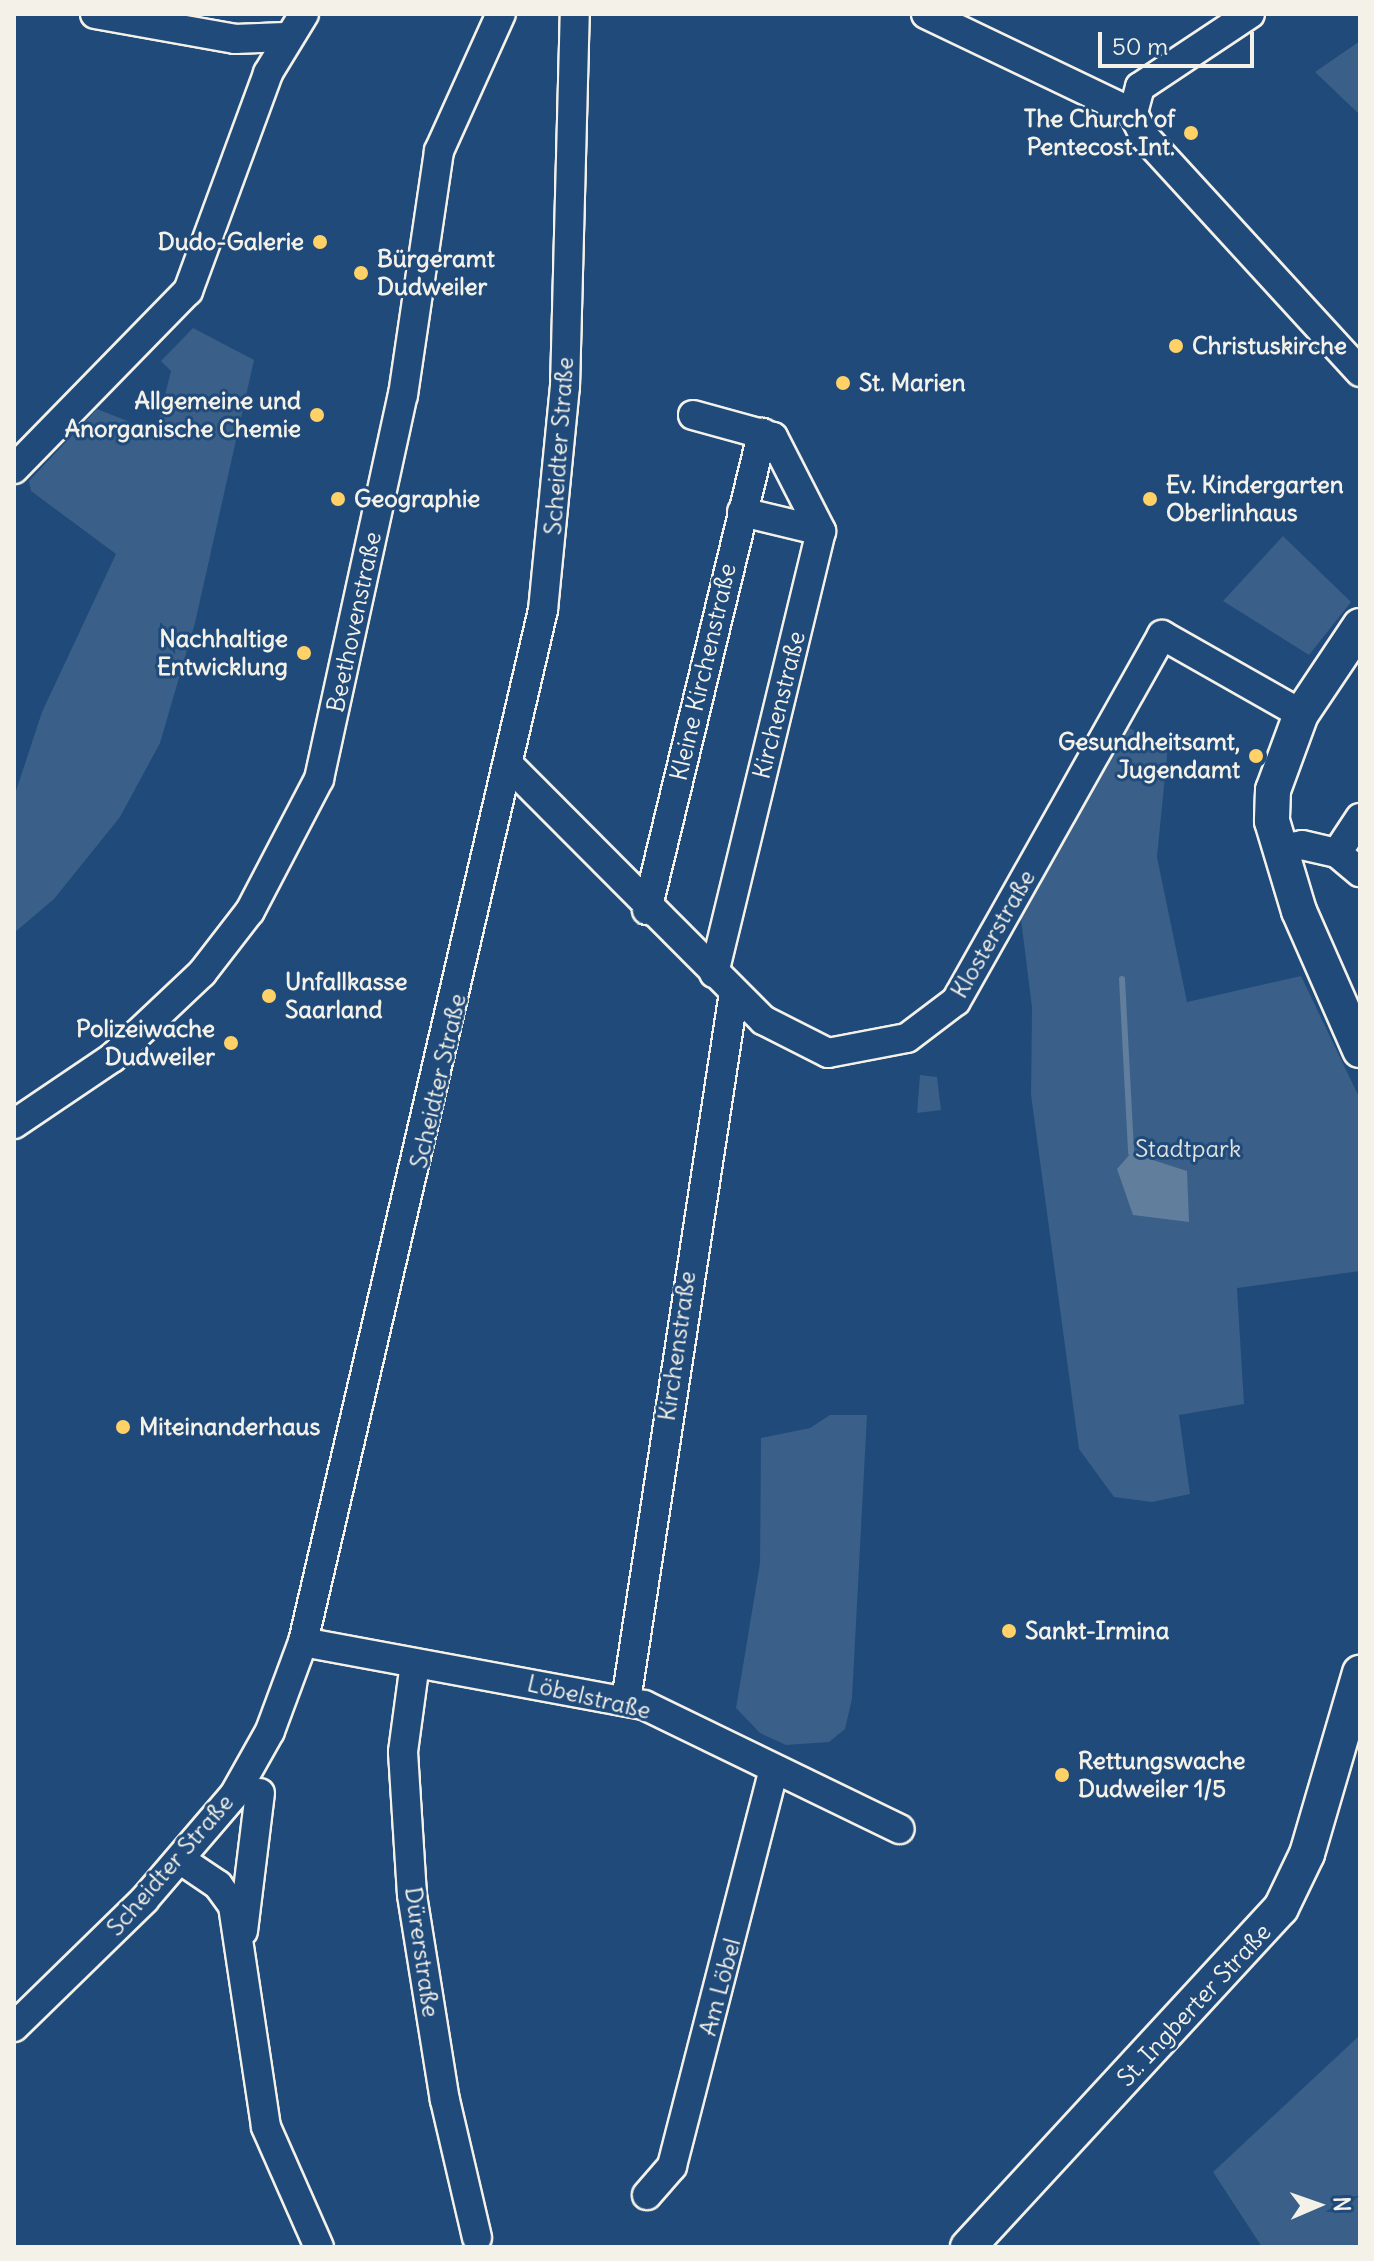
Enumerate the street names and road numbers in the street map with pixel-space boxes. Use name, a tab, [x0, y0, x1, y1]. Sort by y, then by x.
street label: Scheidter Straße	[538, 356, 580, 536]
street label: Beethovenstraße	[321, 529, 387, 715]
street label: Kleine Kirchenstraße	[664, 561, 742, 783]
street label: Kirchenstraße	[747, 628, 811, 782]
street label: Klosterstraße	[945, 865, 1041, 1003]
street label: Scheidter Straße	[404, 991, 472, 1171]
street label: Kirchenstraße	[652, 1269, 702, 1423]
street label: Löbelstraße	[524, 1669, 654, 1725]
street label: Scheidter Straße	[101, 1788, 239, 1942]
street label: Dürerstraße	[399, 1885, 445, 2019]
street label: St. Ingberter Straße	[1111, 1918, 1277, 2092]
street label: Am Löbel	[693, 1935, 747, 2039]

